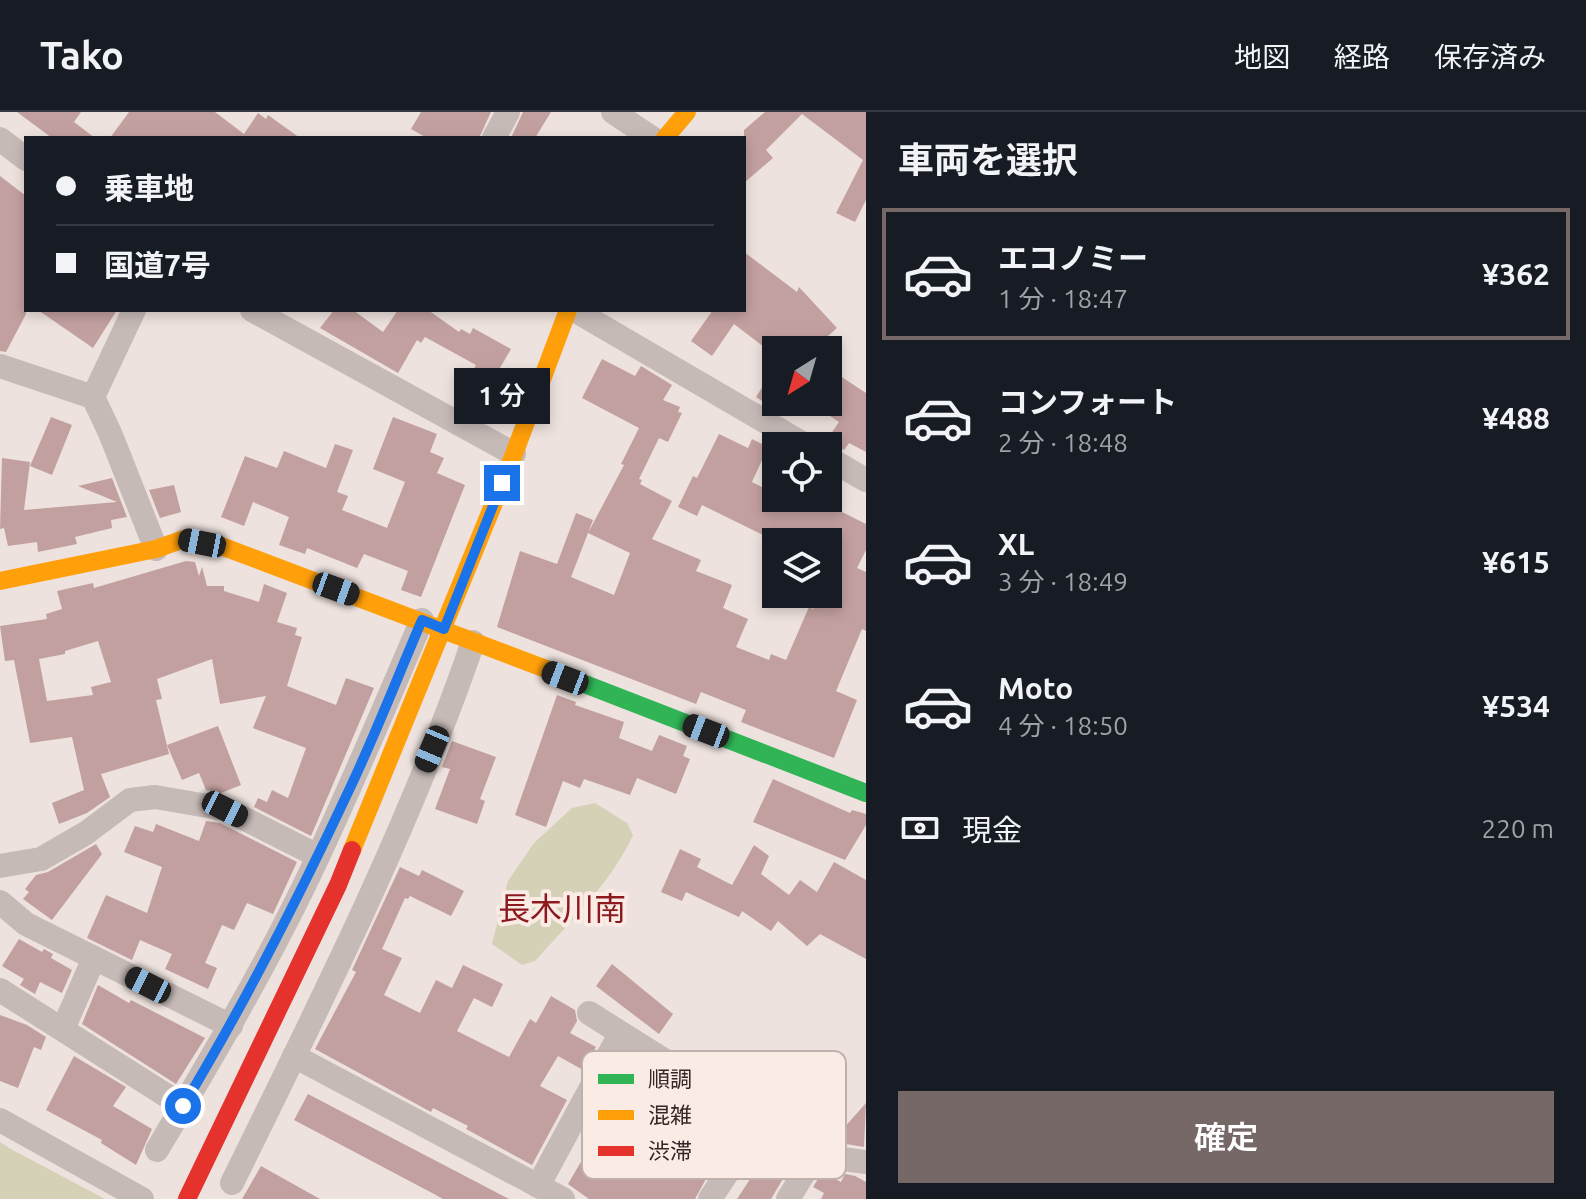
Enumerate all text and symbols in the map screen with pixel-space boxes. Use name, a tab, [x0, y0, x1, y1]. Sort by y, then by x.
text: Tako	[40, 34, 124, 76]
text: 地図	[1234, 41, 1290, 72]
text: 経路	[1334, 41, 1390, 72]
text: 保存済み	[1434, 41, 1546, 72]
text: 車両を選択	[898, 139, 1078, 180]
text: 乗車地	[104, 171, 194, 205]
icon: car	[902, 238, 974, 310]
text: エコノミー	[998, 241, 1148, 275]
text: 国道7号	[104, 248, 211, 282]
text: ¥362	[1482, 257, 1550, 291]
text: 1 分 · 18:47	[998, 284, 1128, 313]
north arrow	[762, 336, 842, 416]
map controls	[762, 336, 842, 608]
callout: 1 分	[454, 367, 550, 423]
text: 1 分	[479, 381, 525, 410]
icon: car	[902, 382, 974, 454]
text: コンフォート	[998, 385, 1177, 419]
text: ¥488	[1482, 401, 1550, 435]
text: 2 分 · 18:48	[998, 428, 1128, 457]
button: locate	[762, 432, 842, 512]
route end	[484, 465, 520, 501]
icon: car	[902, 526, 974, 598]
car	[176, 527, 228, 559]
text: XL	[998, 527, 1034, 561]
button: layers	[762, 528, 842, 608]
text: ¥615	[1482, 545, 1550, 579]
text: 3 分 · 18:49	[998, 567, 1128, 596]
car	[309, 570, 363, 608]
car	[538, 658, 592, 698]
icon: car	[902, 670, 974, 742]
text: Moto	[998, 671, 1073, 705]
text: ¥534	[1482, 689, 1550, 723]
car	[679, 711, 733, 751]
text: 4 分 · 18:50	[998, 711, 1128, 740]
car	[412, 722, 452, 776]
car	[198, 787, 252, 831]
icon: cash	[898, 806, 942, 850]
text: 現金	[962, 813, 1022, 847]
text: 220 m	[1482, 814, 1554, 843]
district label: 長木川南	[498, 890, 626, 926]
car	[121, 963, 175, 1007]
legend	[582, 1051, 846, 1179]
text: 順調	[648, 1066, 692, 1091]
route start	[165, 1088, 201, 1124]
button: 確定	[898, 1091, 1554, 1183]
text: 混雑	[648, 1102, 692, 1127]
text: 渋滞	[648, 1138, 692, 1163]

